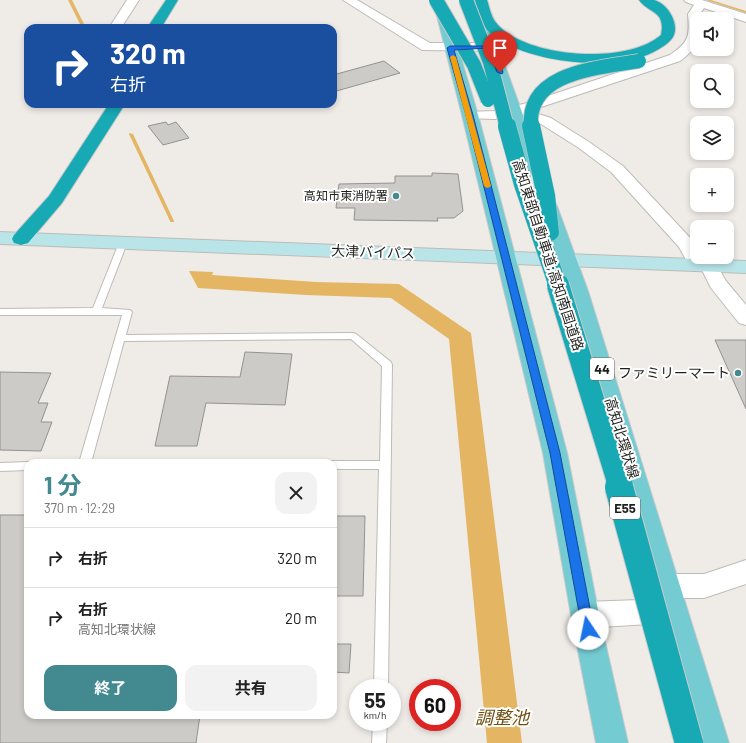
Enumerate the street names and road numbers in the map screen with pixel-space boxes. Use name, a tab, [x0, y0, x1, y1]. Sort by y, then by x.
street label: 高知東部自動車道;高知南国道路	[509, 157, 588, 353]
street label: 大津バイパス	[331, 242, 415, 261]
road number: 44	[590, 358, 614, 380]
street label: 高知北環状線	[602, 395, 643, 481]
road number: E55	[610, 497, 640, 519]

